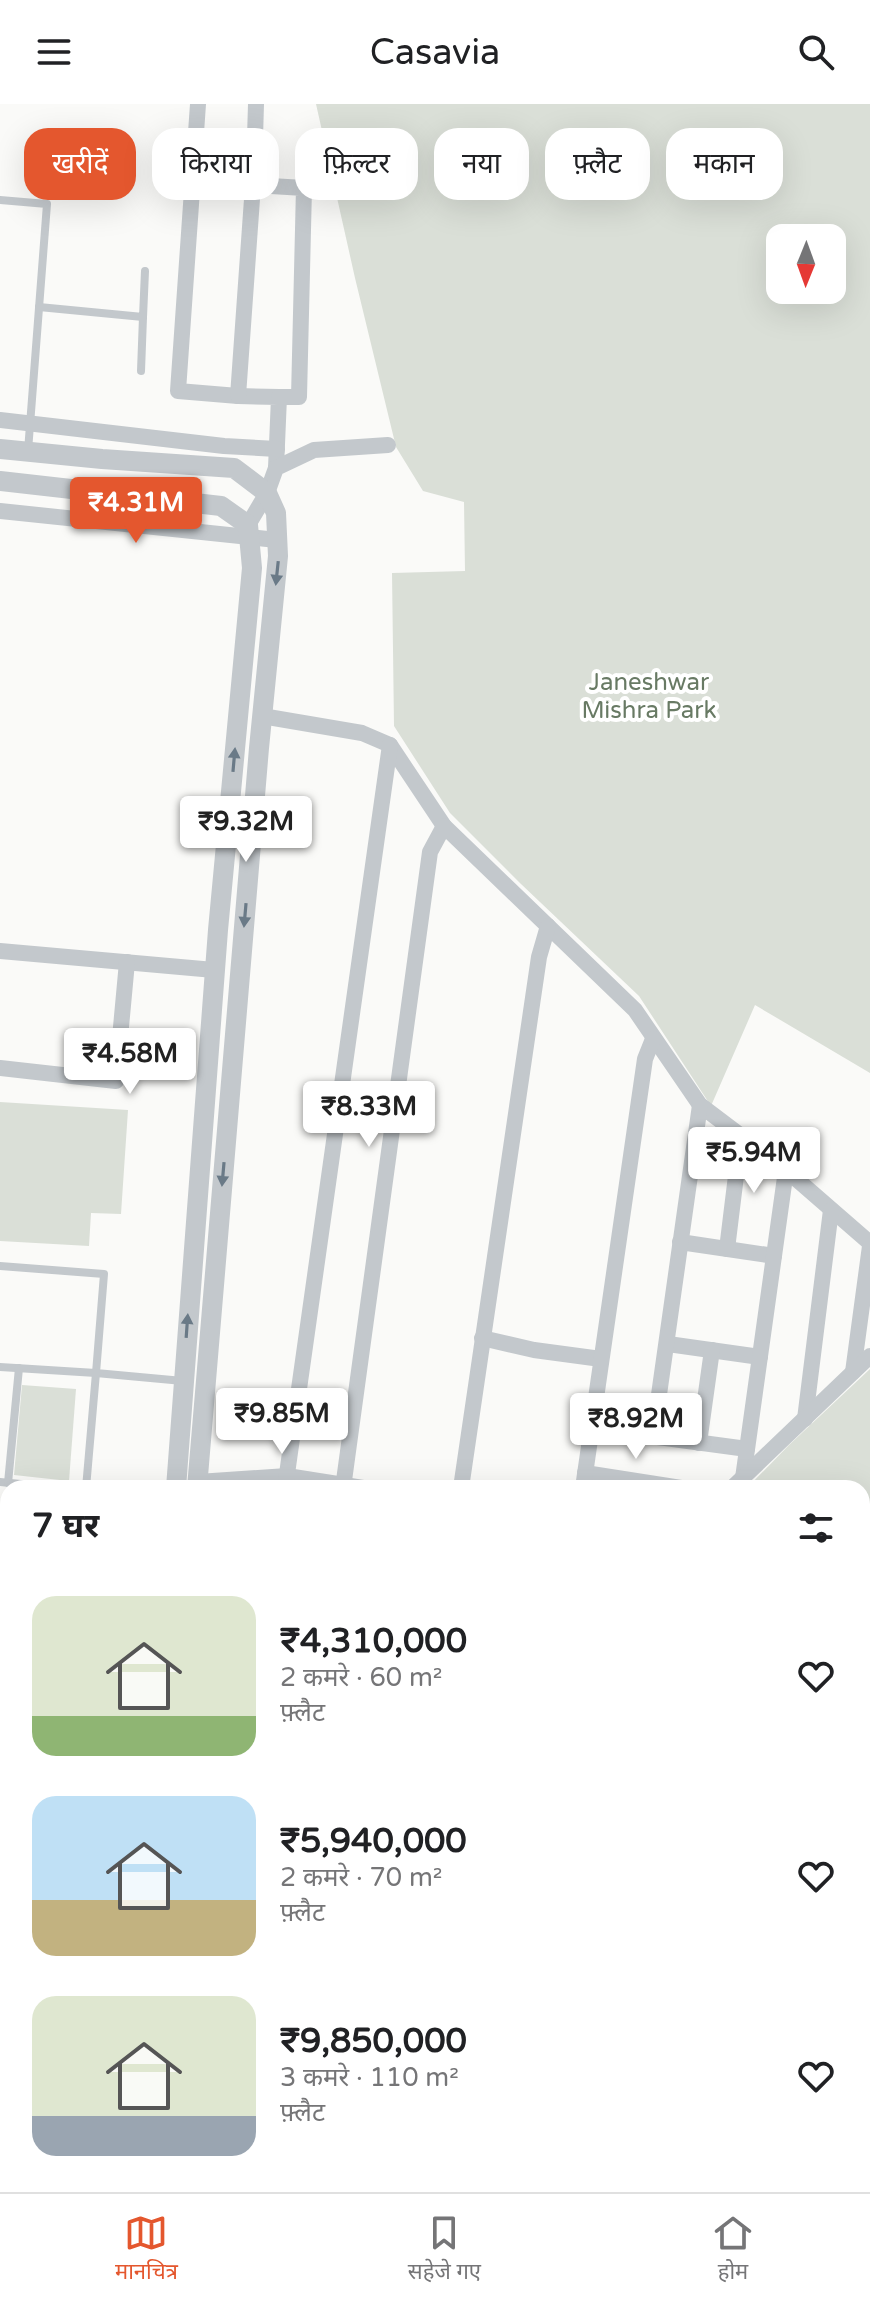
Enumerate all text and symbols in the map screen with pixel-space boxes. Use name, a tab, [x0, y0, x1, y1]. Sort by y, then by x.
icon: menu	[32, 30, 76, 74]
icon: search	[794, 30, 838, 74]
text: Casavia	[370, 31, 500, 74]
chip: खरीदें	[24, 128, 136, 200]
chip: किराया	[152, 128, 279, 200]
chip: फ़िल्टर	[295, 128, 418, 200]
chip: नया	[434, 128, 529, 200]
chip: फ़्लैट	[545, 128, 650, 200]
chip: मकान	[666, 128, 783, 200]
north arrow	[766, 224, 846, 304]
map controls	[766, 224, 846, 304]
pin: ₹4.31M	[71, 477, 201, 545]
text: ₹4.31M	[88, 487, 184, 518]
one-way arrow	[270, 561, 283, 586]
park label: Janeshwar Mishra Park	[581, 668, 717, 725]
one-way arrow	[227, 747, 240, 772]
pin: ₹9.32M	[181, 796, 311, 864]
text: ₹9.32M	[198, 806, 294, 837]
one-way arrow	[238, 903, 251, 928]
pin: ₹4.58M	[65, 1028, 195, 1096]
text: ₹4.58M	[82, 1038, 178, 1069]
pin: ₹8.33M	[304, 1081, 434, 1149]
text: ₹8.33M	[321, 1091, 417, 1122]
pin: ₹5.94M	[689, 1127, 819, 1195]
text: ₹5.94M	[706, 1137, 802, 1168]
one-way arrow	[216, 1162, 229, 1187]
one-way arrow	[181, 1313, 194, 1338]
pin: ₹9.85M	[217, 1388, 347, 1456]
pin: ₹8.92M	[571, 1393, 701, 1461]
text: ₹9.85M	[234, 1398, 330, 1429]
text: ₹8.92M	[588, 1403, 684, 1434]
text: 7 घर	[32, 1506, 99, 1547]
icon: filters	[794, 1506, 838, 1550]
text: ₹4,310,000	[280, 1621, 467, 1662]
icon: home	[96, 1628, 192, 1724]
icon: heart	[794, 1654, 838, 1698]
text: 2 कमरे · 60 m²	[280, 1662, 442, 1693]
text: फ़्लैट	[280, 1697, 325, 1728]
text: ₹5,940,000	[280, 1821, 467, 1862]
icon: home	[96, 1828, 192, 1924]
icon: heart	[794, 1854, 838, 1898]
text: 2 कमरे · 70 m²	[280, 1862, 442, 1893]
text: फ़्लैट	[280, 1897, 325, 1928]
text: ₹9,850,000	[280, 2021, 467, 2062]
icon: home	[96, 2028, 192, 2124]
icon: heart	[794, 2054, 838, 2098]
text: 3 कमरे · 110 m²	[280, 2062, 459, 2093]
text: फ़्लैट	[280, 2097, 325, 2128]
tab: मानचित्र	[115, 2211, 178, 2288]
tab: सहेजे गए	[408, 2211, 481, 2288]
tab: होम	[711, 2211, 755, 2288]

